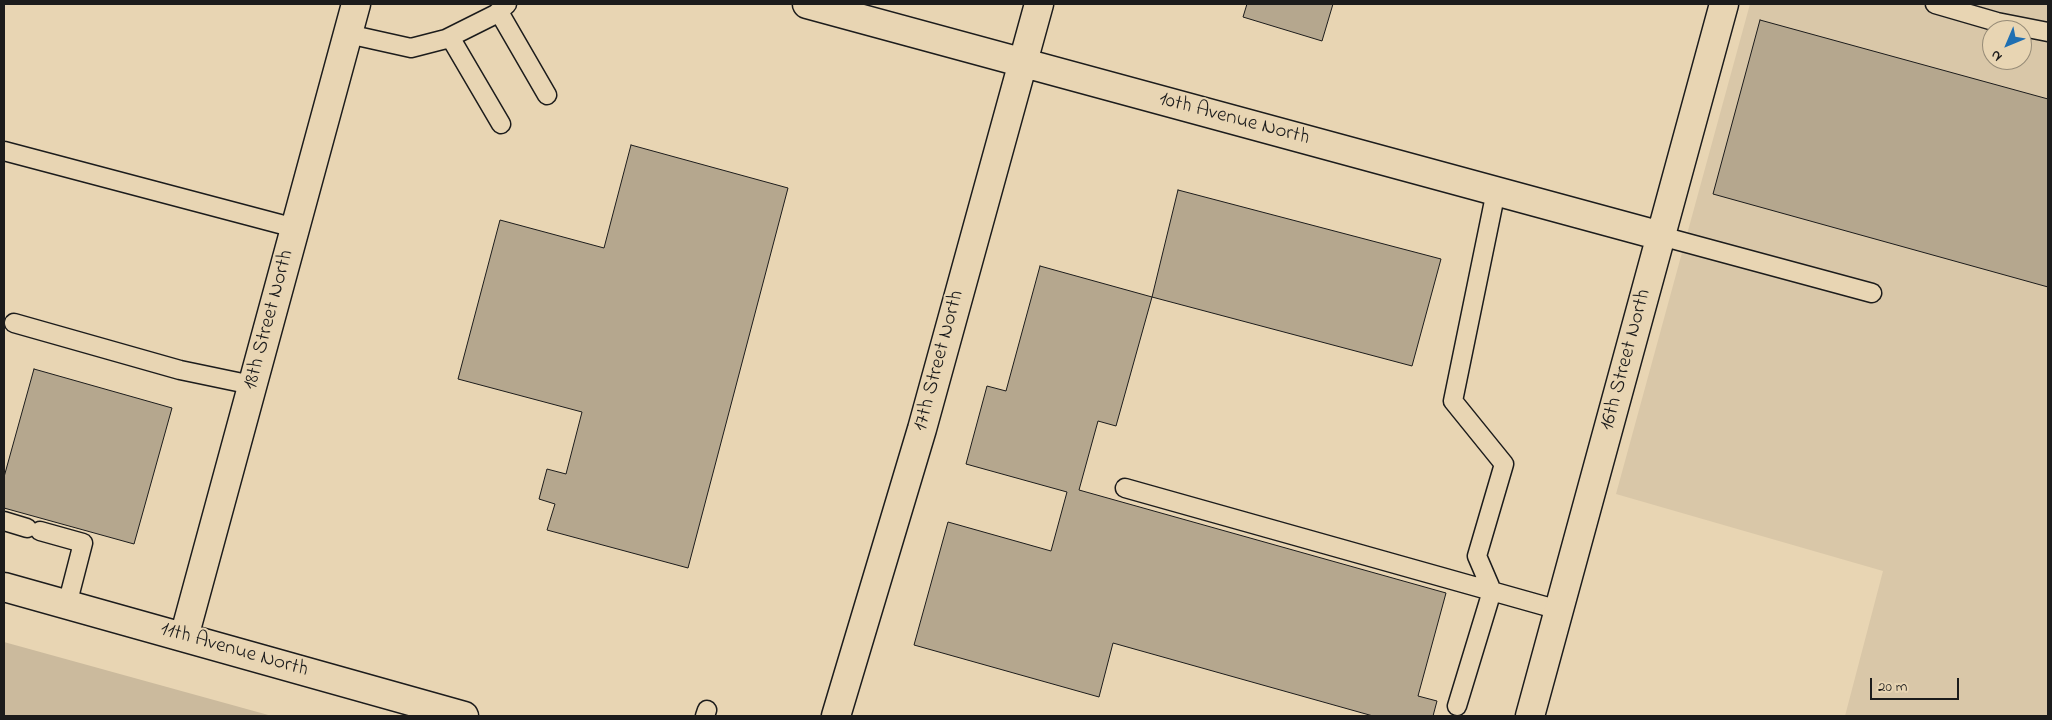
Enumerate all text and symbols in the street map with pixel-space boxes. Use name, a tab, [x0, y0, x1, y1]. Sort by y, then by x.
north arrow	[1982, 20, 2032, 70]
text: N	[1986, 44, 2008, 66]
street label: 10th Avenue North	[1156, 88, 1312, 152]
street label: 18th Street North	[239, 247, 301, 393]
street label: 16th Street North	[1596, 287, 1658, 433]
street label: 17th Street North	[909, 288, 971, 434]
street label: 11th Avenue North	[157, 618, 311, 684]
scale bar	[1872, 668, 1961, 700]
text: 20 m	[1878, 676, 1907, 698]

